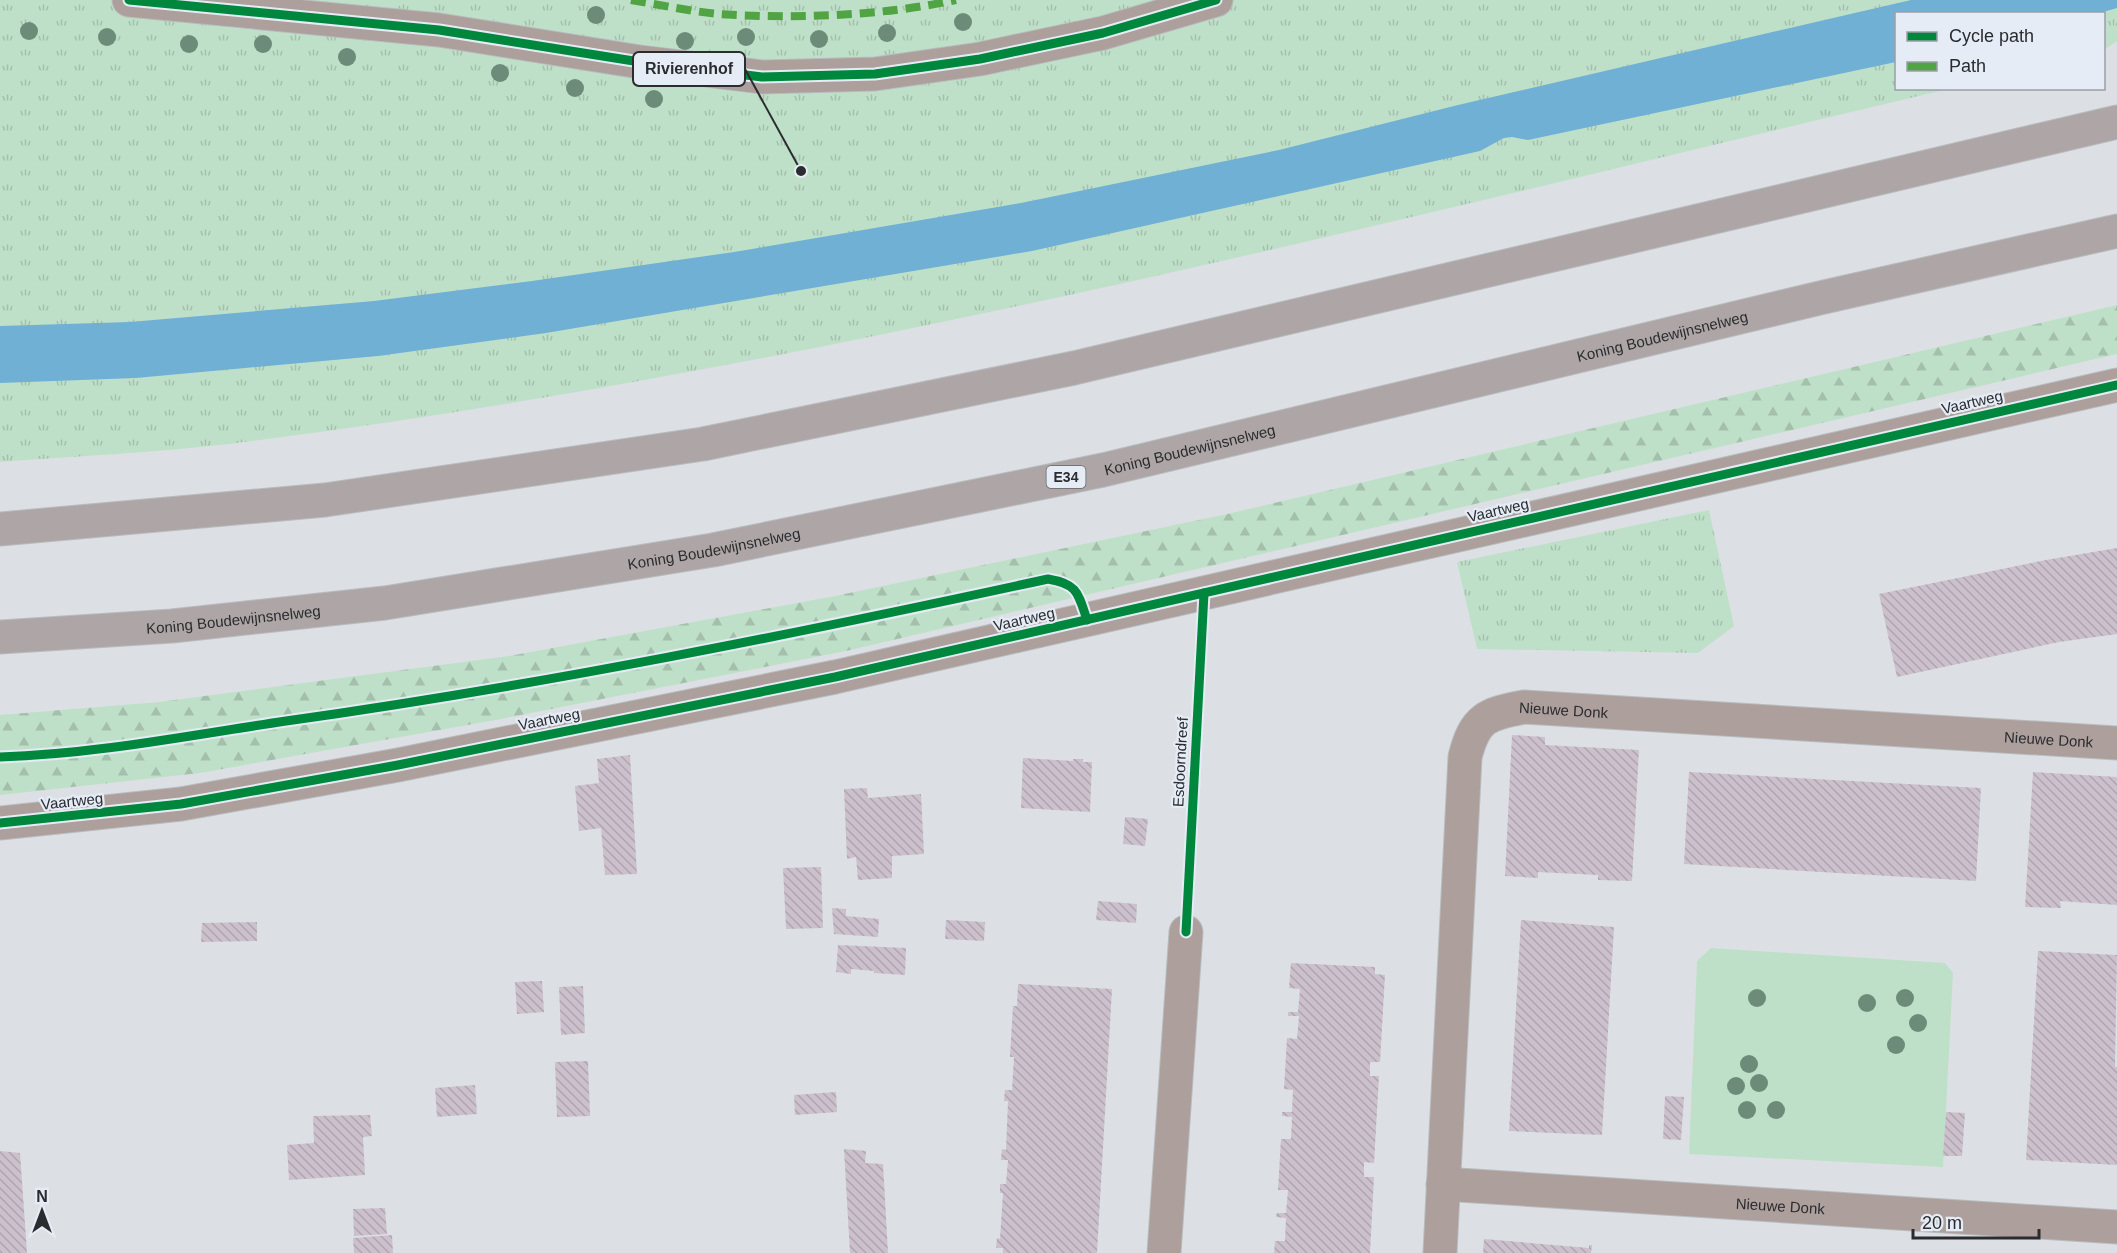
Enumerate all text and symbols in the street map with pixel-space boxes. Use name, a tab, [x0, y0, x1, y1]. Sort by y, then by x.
legend	[1895, 12, 2105, 90]
text: Cycle path	[1949, 26, 2034, 46]
callout: Rivierenhof	[633, 52, 745, 86]
text: Path	[1949, 56, 1986, 76]
text: Rivierenhof	[645, 60, 734, 77]
street label: Koning Boudewijnsnelweg	[1575, 307, 1749, 365]
street label: Vaartweg	[1940, 387, 2004, 417]
street label: Koning Boudewijnsnelweg	[1102, 421, 1277, 478]
road number: E34	[1046, 466, 1086, 488]
street label: Vaartweg	[1466, 495, 1530, 525]
street label: Koning Boudewijnsnelweg	[626, 524, 802, 572]
street label: Koning Boudewijnsnelweg	[146, 602, 321, 636]
street label: Vaartweg	[992, 604, 1056, 634]
street label: Nieuwe Donk	[1518, 698, 1609, 721]
street label: Vaartweg	[517, 705, 581, 733]
street label: Esdoorndreef	[1169, 716, 1191, 807]
street label: Nieuwe Donk	[2004, 728, 2094, 750]
street label: Vaartweg	[40, 789, 104, 813]
north arrow	[12, 1181, 72, 1241]
text: N	[36, 1188, 48, 1205]
street label: Nieuwe Donk	[1735, 1194, 1826, 1217]
scale bar	[1913, 1202, 2039, 1240]
text: 20 m	[1922, 1213, 1962, 1233]

